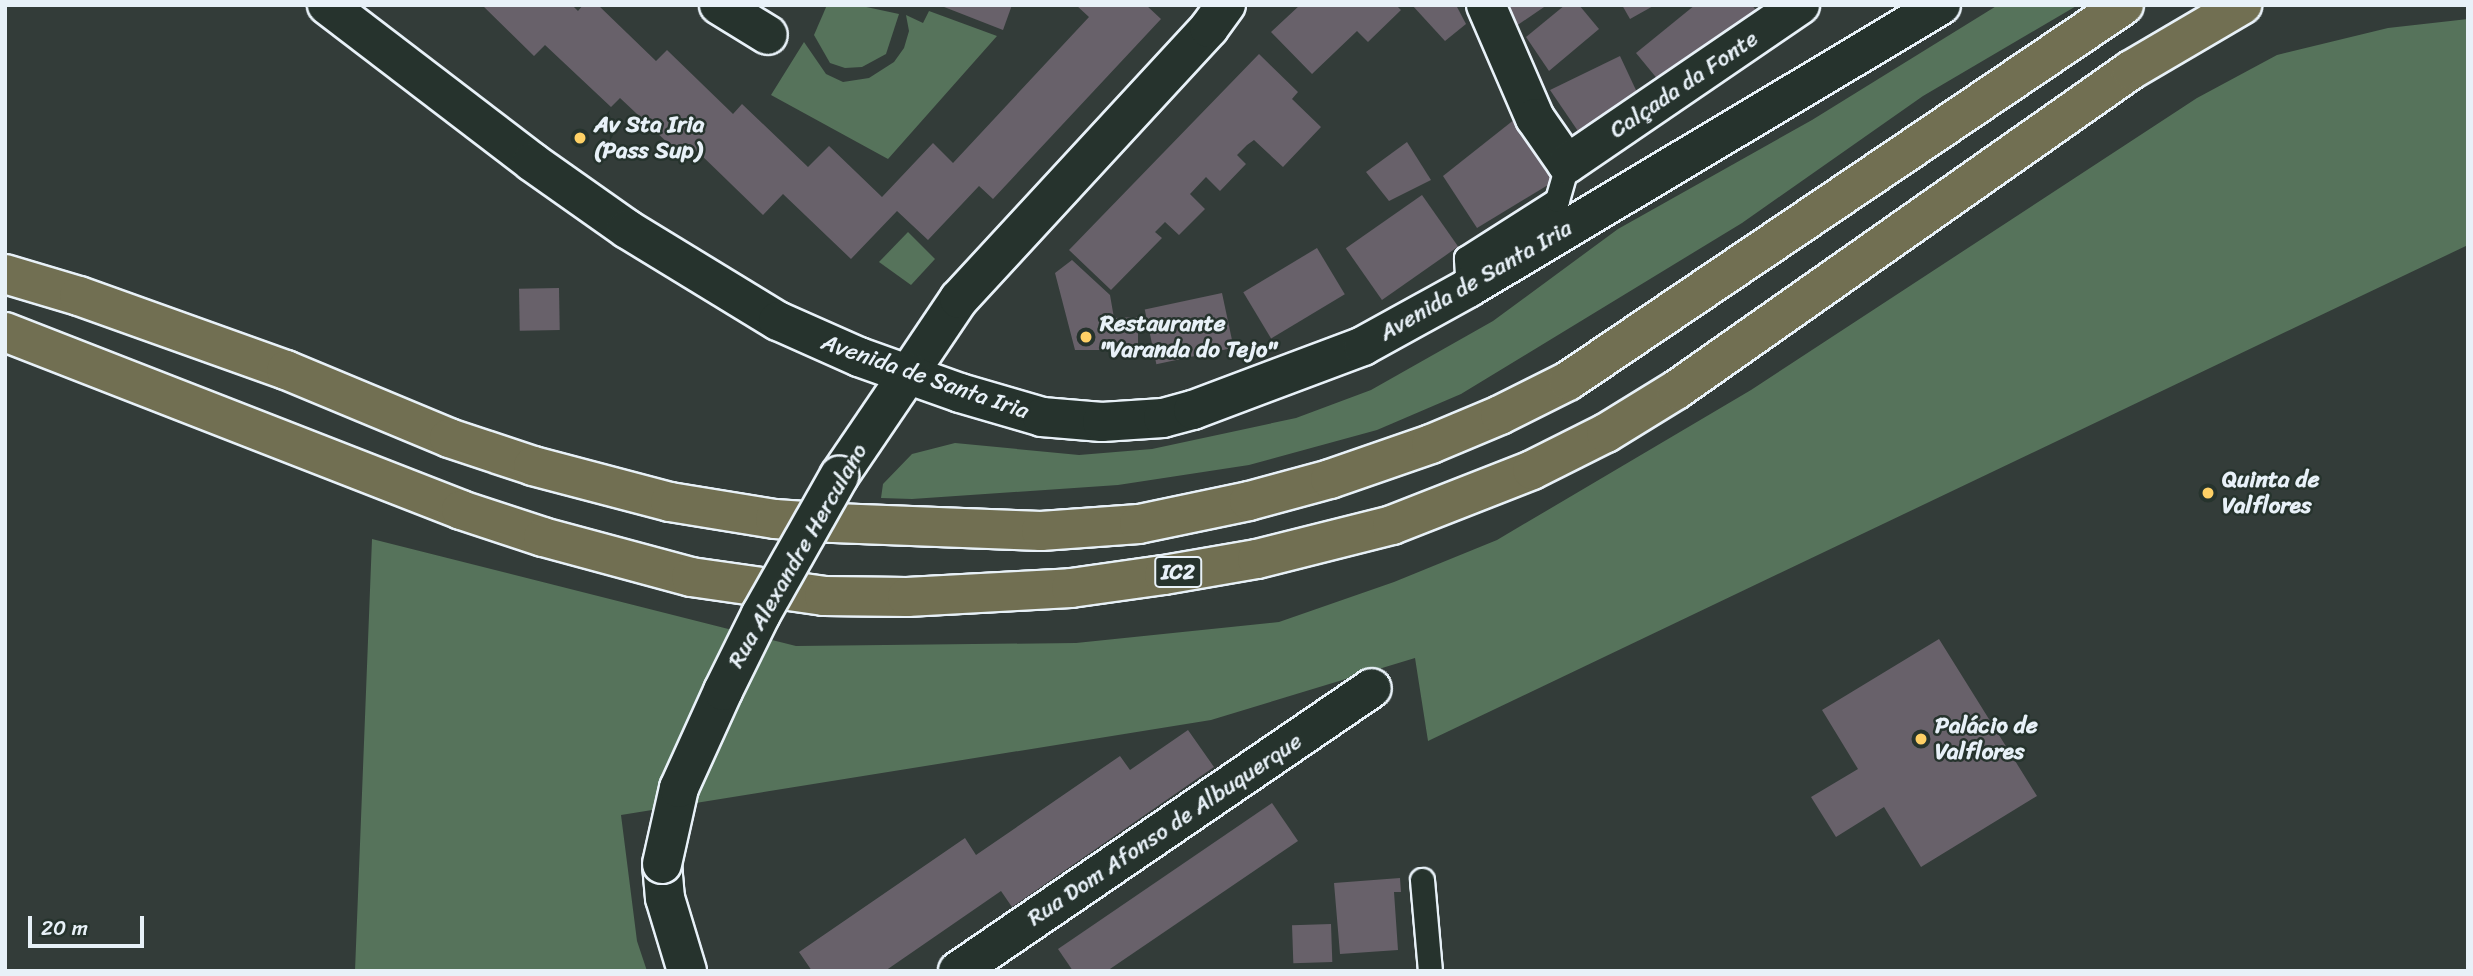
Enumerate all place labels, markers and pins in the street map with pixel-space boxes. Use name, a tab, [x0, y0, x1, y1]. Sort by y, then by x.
place label: Av Sta Iria (Pass Sup)	[594, 111, 704, 165]
marker: Av Sta Iria (Pass Sup)	[572, 130, 588, 146]
place label: Restaurante "Varanda do Tejo"	[1100, 310, 1277, 364]
marker: Restaurante "Varanda do Tejo"	[1078, 329, 1094, 345]
place label: Quinta de Valflores	[2222, 466, 2319, 520]
marker: Quinta de Valflores	[2200, 485, 2216, 501]
place label: Palácio de Valflores	[1935, 712, 2038, 766]
marker: Palácio de Valflores	[1913, 731, 1929, 747]

